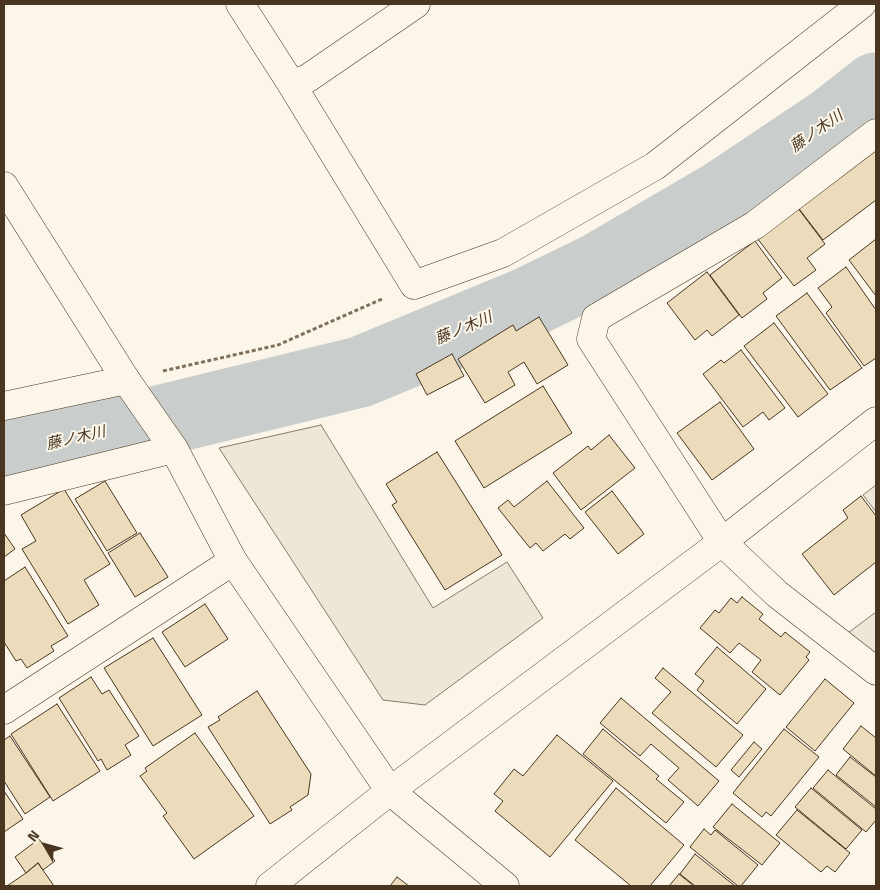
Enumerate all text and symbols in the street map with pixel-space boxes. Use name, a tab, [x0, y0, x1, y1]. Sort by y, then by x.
water label: 藤ノ木川	[787, 107, 847, 157]
water label: 藤ノ木川	[433, 309, 495, 349]
water label: 藤ノ木川	[45, 423, 107, 455]
north arrow	[20, 820, 70, 870]
text: N	[22, 825, 44, 846]

